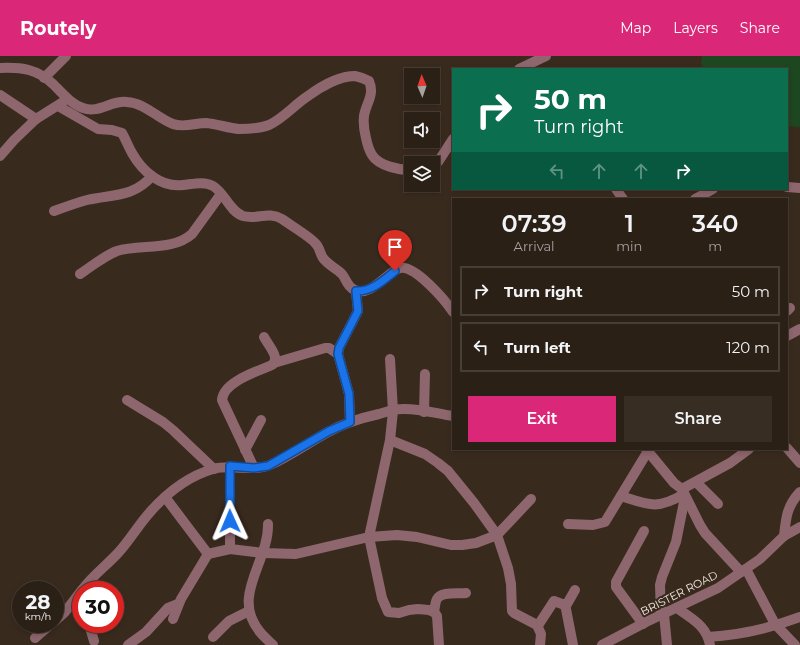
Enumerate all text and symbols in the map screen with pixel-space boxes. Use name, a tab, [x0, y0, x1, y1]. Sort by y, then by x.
text: Routely	[20, 17, 96, 40]
text: Map	[620, 19, 651, 37]
text: Layers	[673, 19, 718, 37]
text: Share	[740, 19, 780, 37]
north arrow	[404, 68, 440, 104]
map controls	[404, 68, 440, 192]
text: 50 m	[534, 82, 607, 116]
icon: right	[468, 84, 520, 136]
button: sound	[404, 112, 440, 148]
text: Turn right	[534, 116, 624, 138]
button: layers	[404, 156, 440, 192]
icon: left	[546, 160, 568, 182]
icon: ahead	[588, 160, 610, 182]
icon: ahead	[630, 160, 652, 182]
icon: right	[672, 160, 694, 182]
text: 07:39	[502, 209, 567, 238]
text: 1	[625, 209, 634, 238]
text: 340	[692, 209, 738, 238]
pin	[378, 230, 412, 271]
icon: arrive	[384, 236, 406, 258]
text: Arrival	[514, 238, 555, 254]
text: min	[616, 238, 642, 254]
text: m	[708, 238, 722, 254]
icon: right	[470, 280, 492, 302]
text: Turn right	[504, 282, 583, 301]
text: 50 m	[732, 282, 770, 301]
icon: left	[470, 336, 492, 358]
text: Turn left	[504, 338, 571, 357]
text: 120 m	[726, 338, 770, 357]
button: Exit	[468, 396, 616, 442]
button: Share	[624, 396, 772, 442]
position arrow	[209, 500, 251, 542]
street label: BRISTER ROAD	[638, 568, 720, 618]
speed limit sign: 30	[72, 581, 124, 633]
text: 28	[26, 590, 51, 614]
text: km/h	[25, 610, 51, 623]

